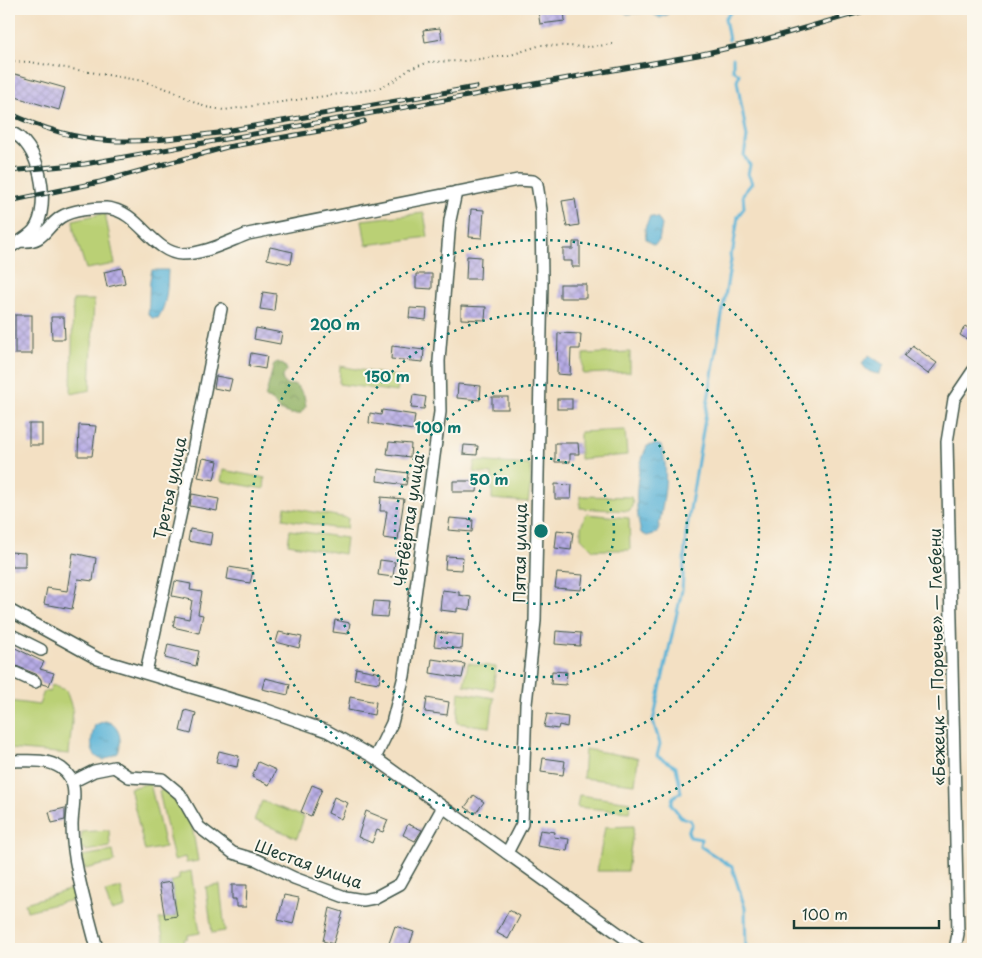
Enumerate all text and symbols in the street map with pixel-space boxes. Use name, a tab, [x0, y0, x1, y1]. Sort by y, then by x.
text: 200 m	[310, 312, 360, 335]
text: 150 m	[364, 364, 410, 387]
text: 100 m	[415, 415, 461, 438]
street label: Третья улица	[146, 435, 192, 541]
street label: Четвёртая улица	[387, 452, 429, 588]
text: 50 m	[470, 467, 508, 490]
street label: Пятая улица	[506, 503, 532, 603]
centre of rings	[532, 522, 550, 540]
street label: «Бежецк — Поречье» — Глебени	[922, 528, 950, 786]
street label: Шестая улица	[252, 832, 366, 894]
scale bar	[794, 898, 940, 930]
text: 100 m	[802, 902, 848, 925]

